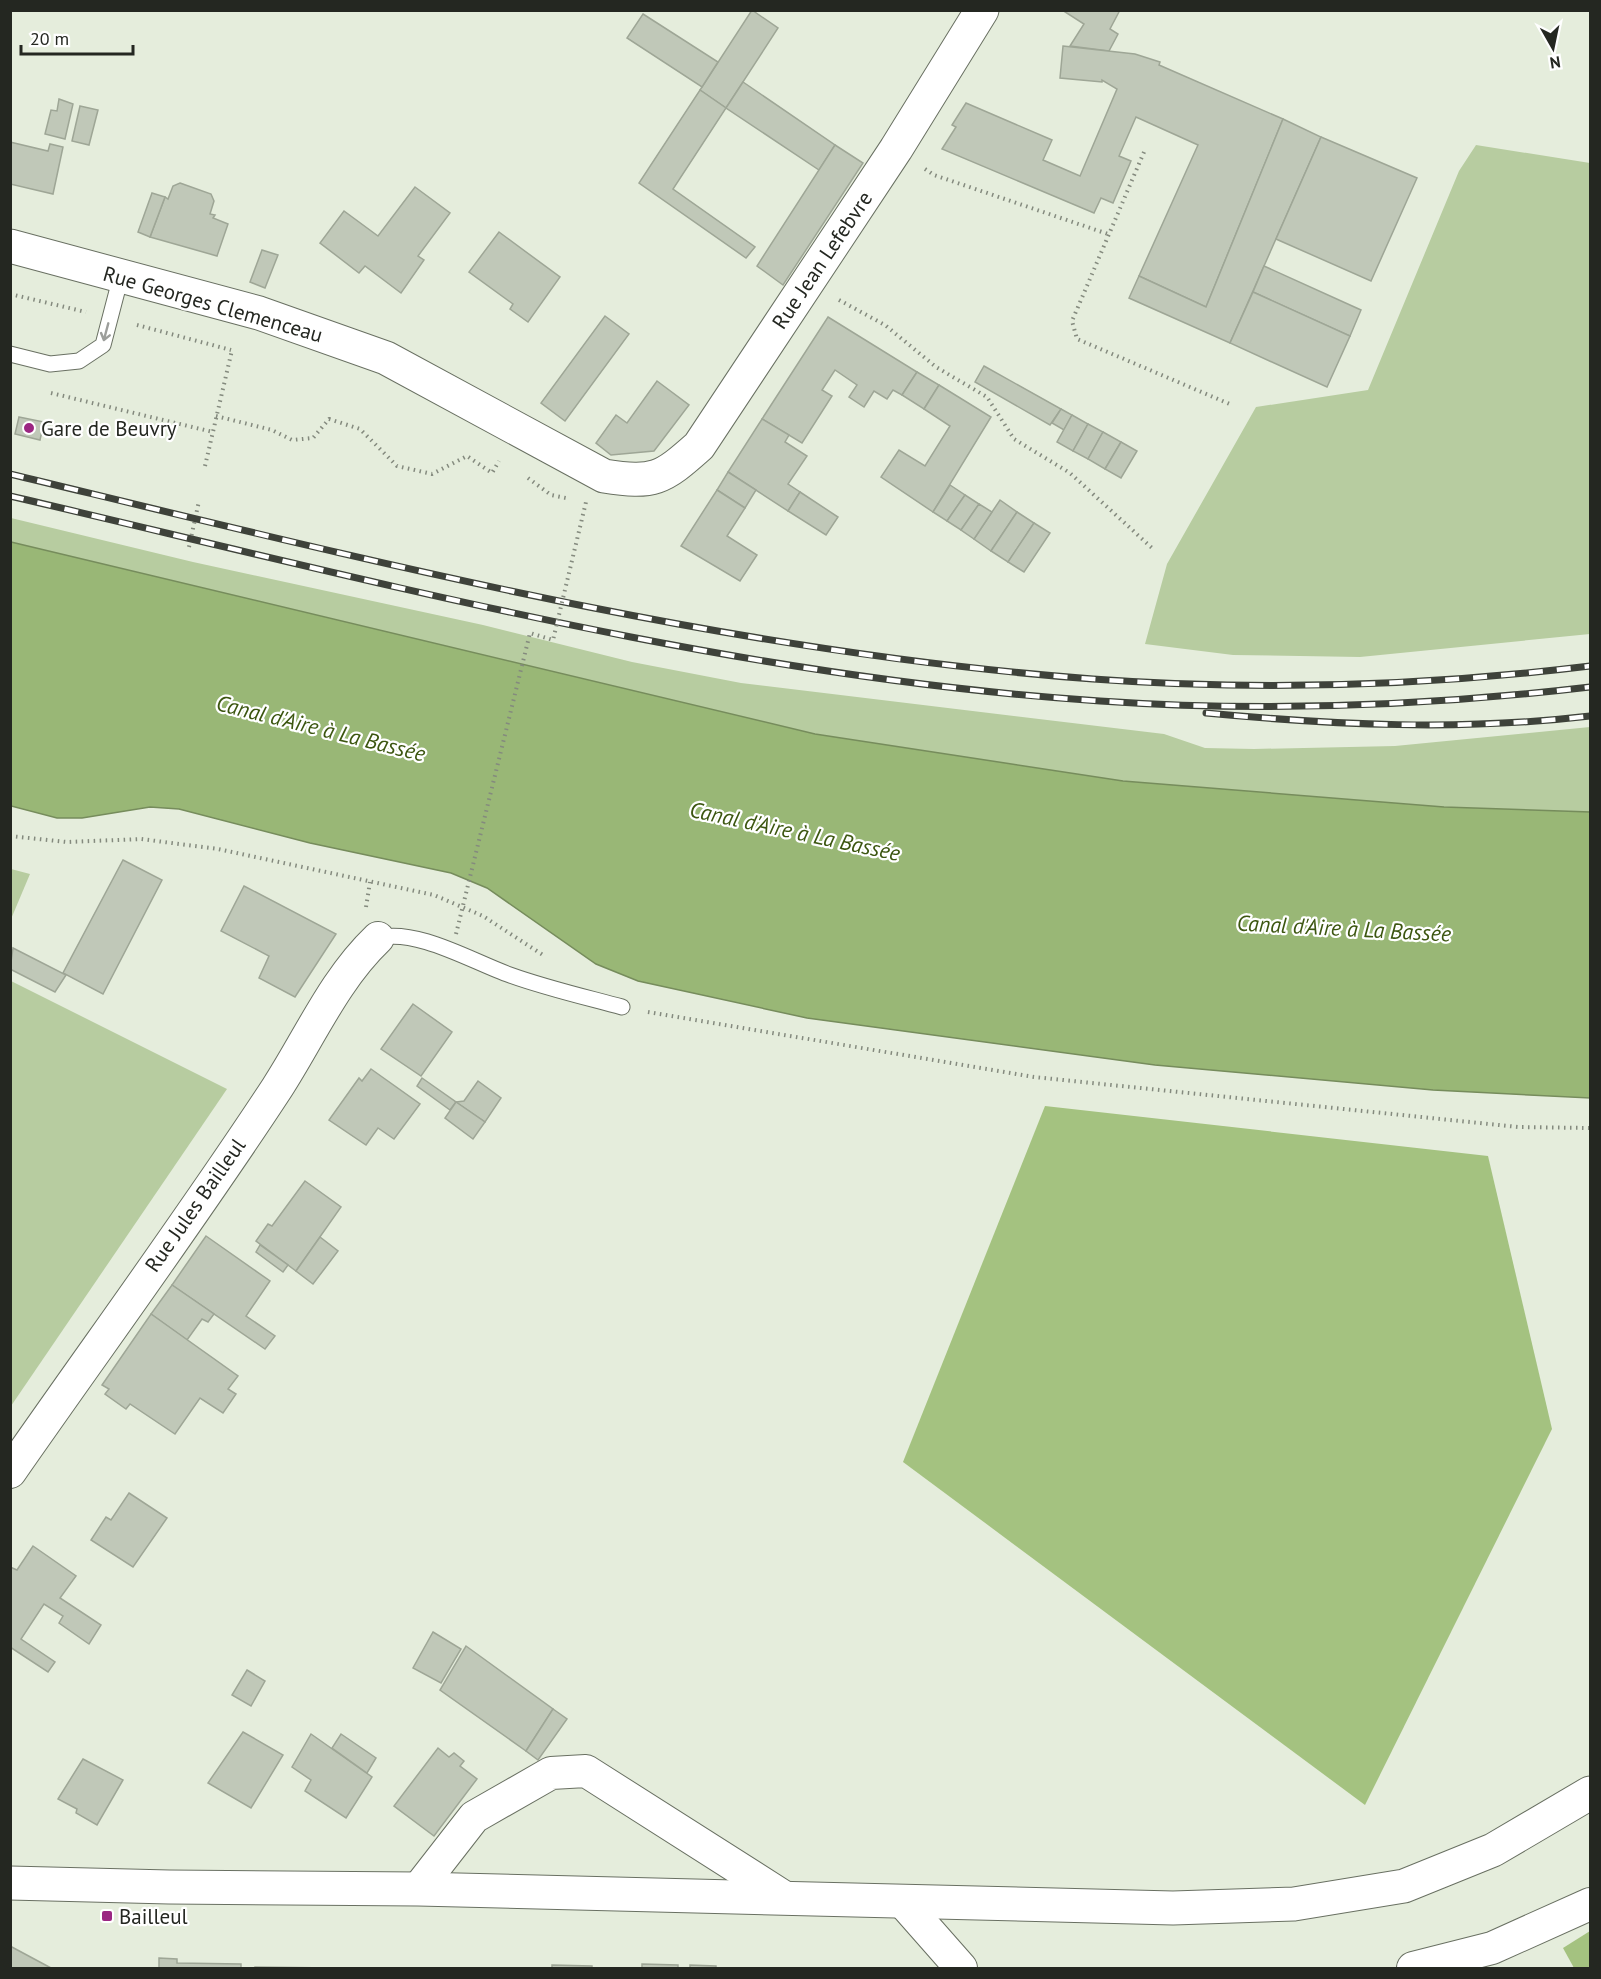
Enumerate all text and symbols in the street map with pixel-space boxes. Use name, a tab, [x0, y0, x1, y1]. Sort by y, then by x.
scale bar	[21, 18, 134, 56]
north arrow	[1523, 18, 1583, 78]
text: 20 m	[30, 27, 69, 50]
text: N	[1549, 52, 1562, 74]
street label: Rue Jean Lefebvre	[766, 186, 878, 334]
street label: Rue Georges Clemenceau	[100, 260, 326, 348]
one-way arrow	[100, 322, 111, 341]
place label: Gare de Beuvry	[41, 415, 177, 442]
marker: Gare de Beuvry	[22, 421, 36, 435]
water label: Canal d'Aire à La Bassée	[214, 688, 429, 768]
water label: Canal d'Aire à La Bassée	[687, 795, 903, 867]
water label: Canal d'Aire à La Bassée	[1236, 908, 1453, 948]
street label: Rue Jules Bailleul	[139, 1133, 251, 1277]
place label: Bailleul	[119, 1903, 188, 1930]
marker: Bailleul	[100, 1909, 114, 1923]

